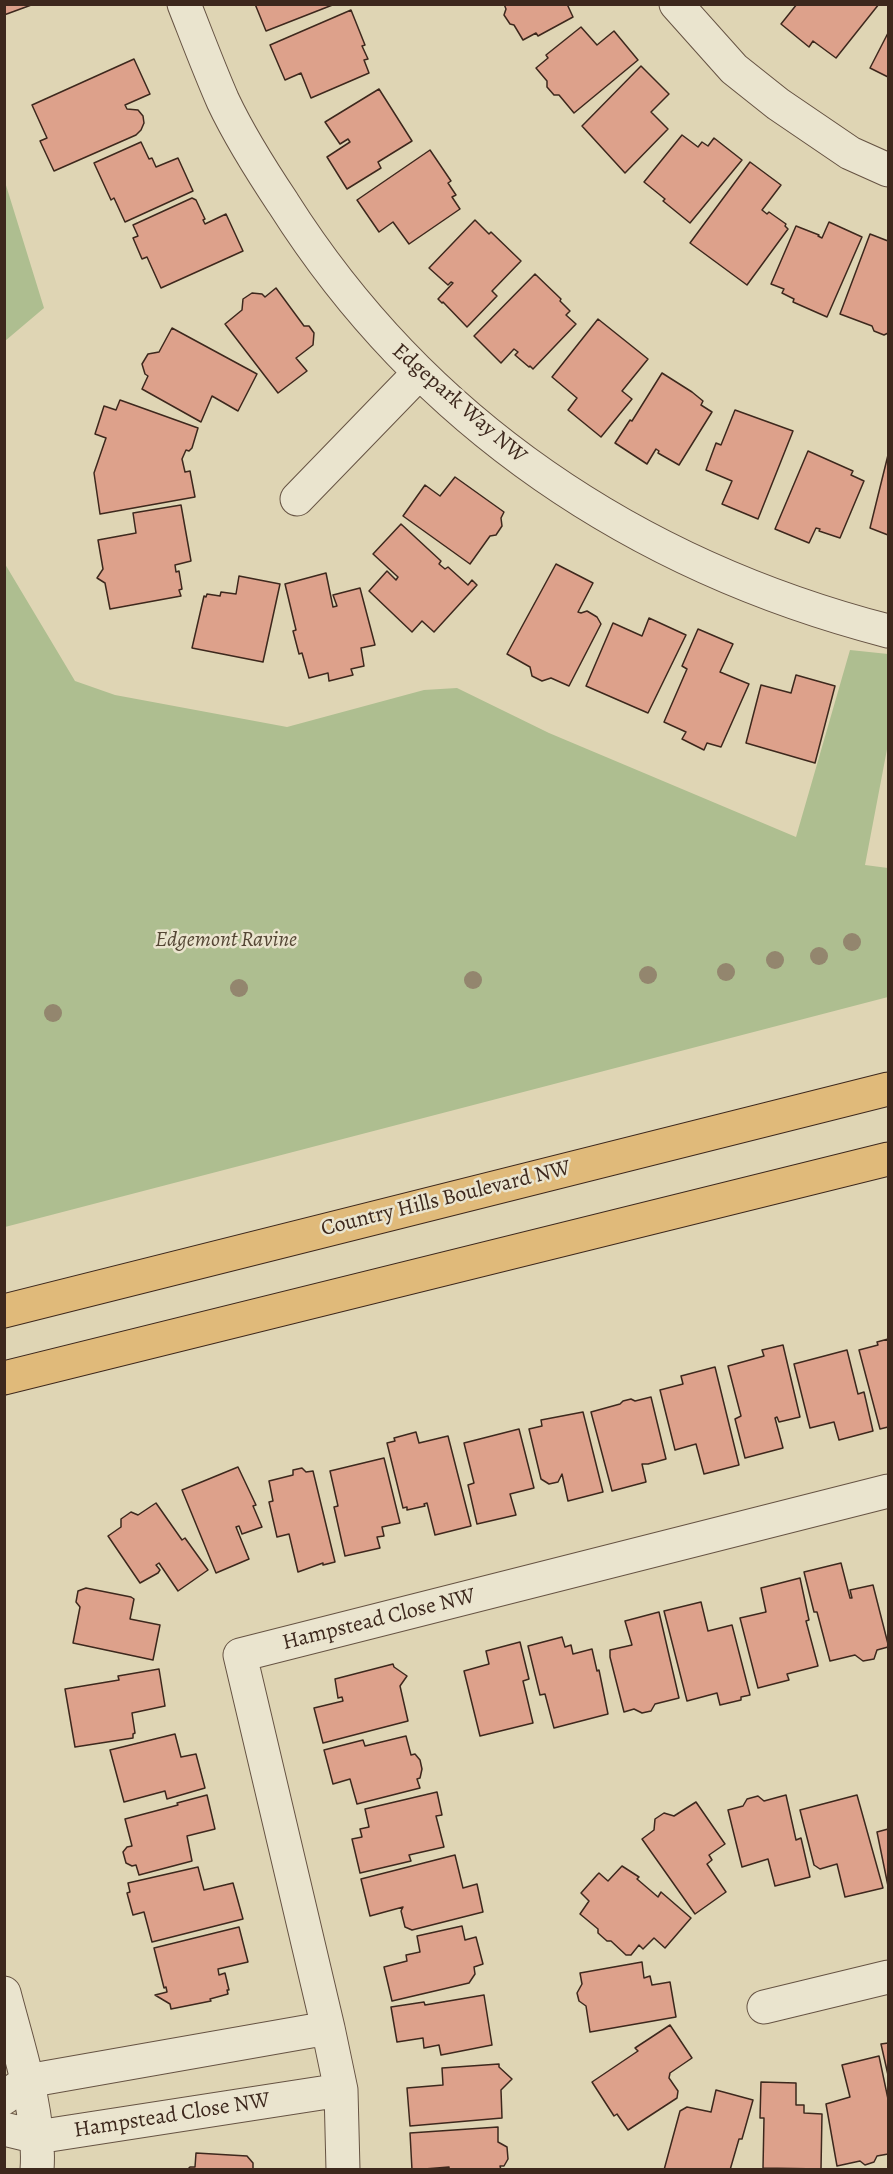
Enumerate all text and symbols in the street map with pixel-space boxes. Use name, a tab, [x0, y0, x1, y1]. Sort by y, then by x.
street label: Edgepark Way NW	[386, 338, 532, 470]
park label: Edgemont Ravine	[155, 928, 297, 954]
street label: Country Hills Boulevard NW	[318, 1155, 574, 1243]
street label: Hampstead Close NW	[280, 1583, 478, 1657]
street label: Hampstead Close NW	[72, 2087, 272, 2145]

